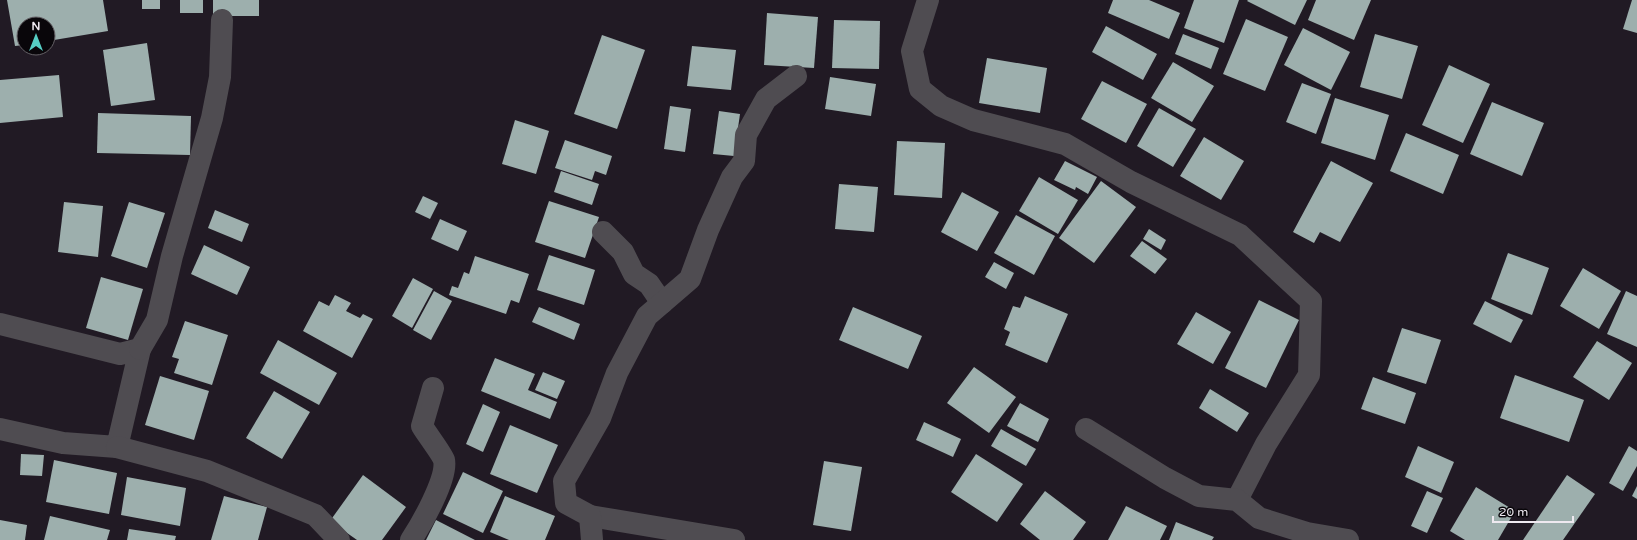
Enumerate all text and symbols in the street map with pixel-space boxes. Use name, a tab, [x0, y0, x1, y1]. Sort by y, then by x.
north arrow	[16, 16, 56, 56]
text: N	[32, 20, 40, 33]
scale bar	[1493, 498, 1573, 524]
text: 20 m	[1499, 505, 1528, 519]

